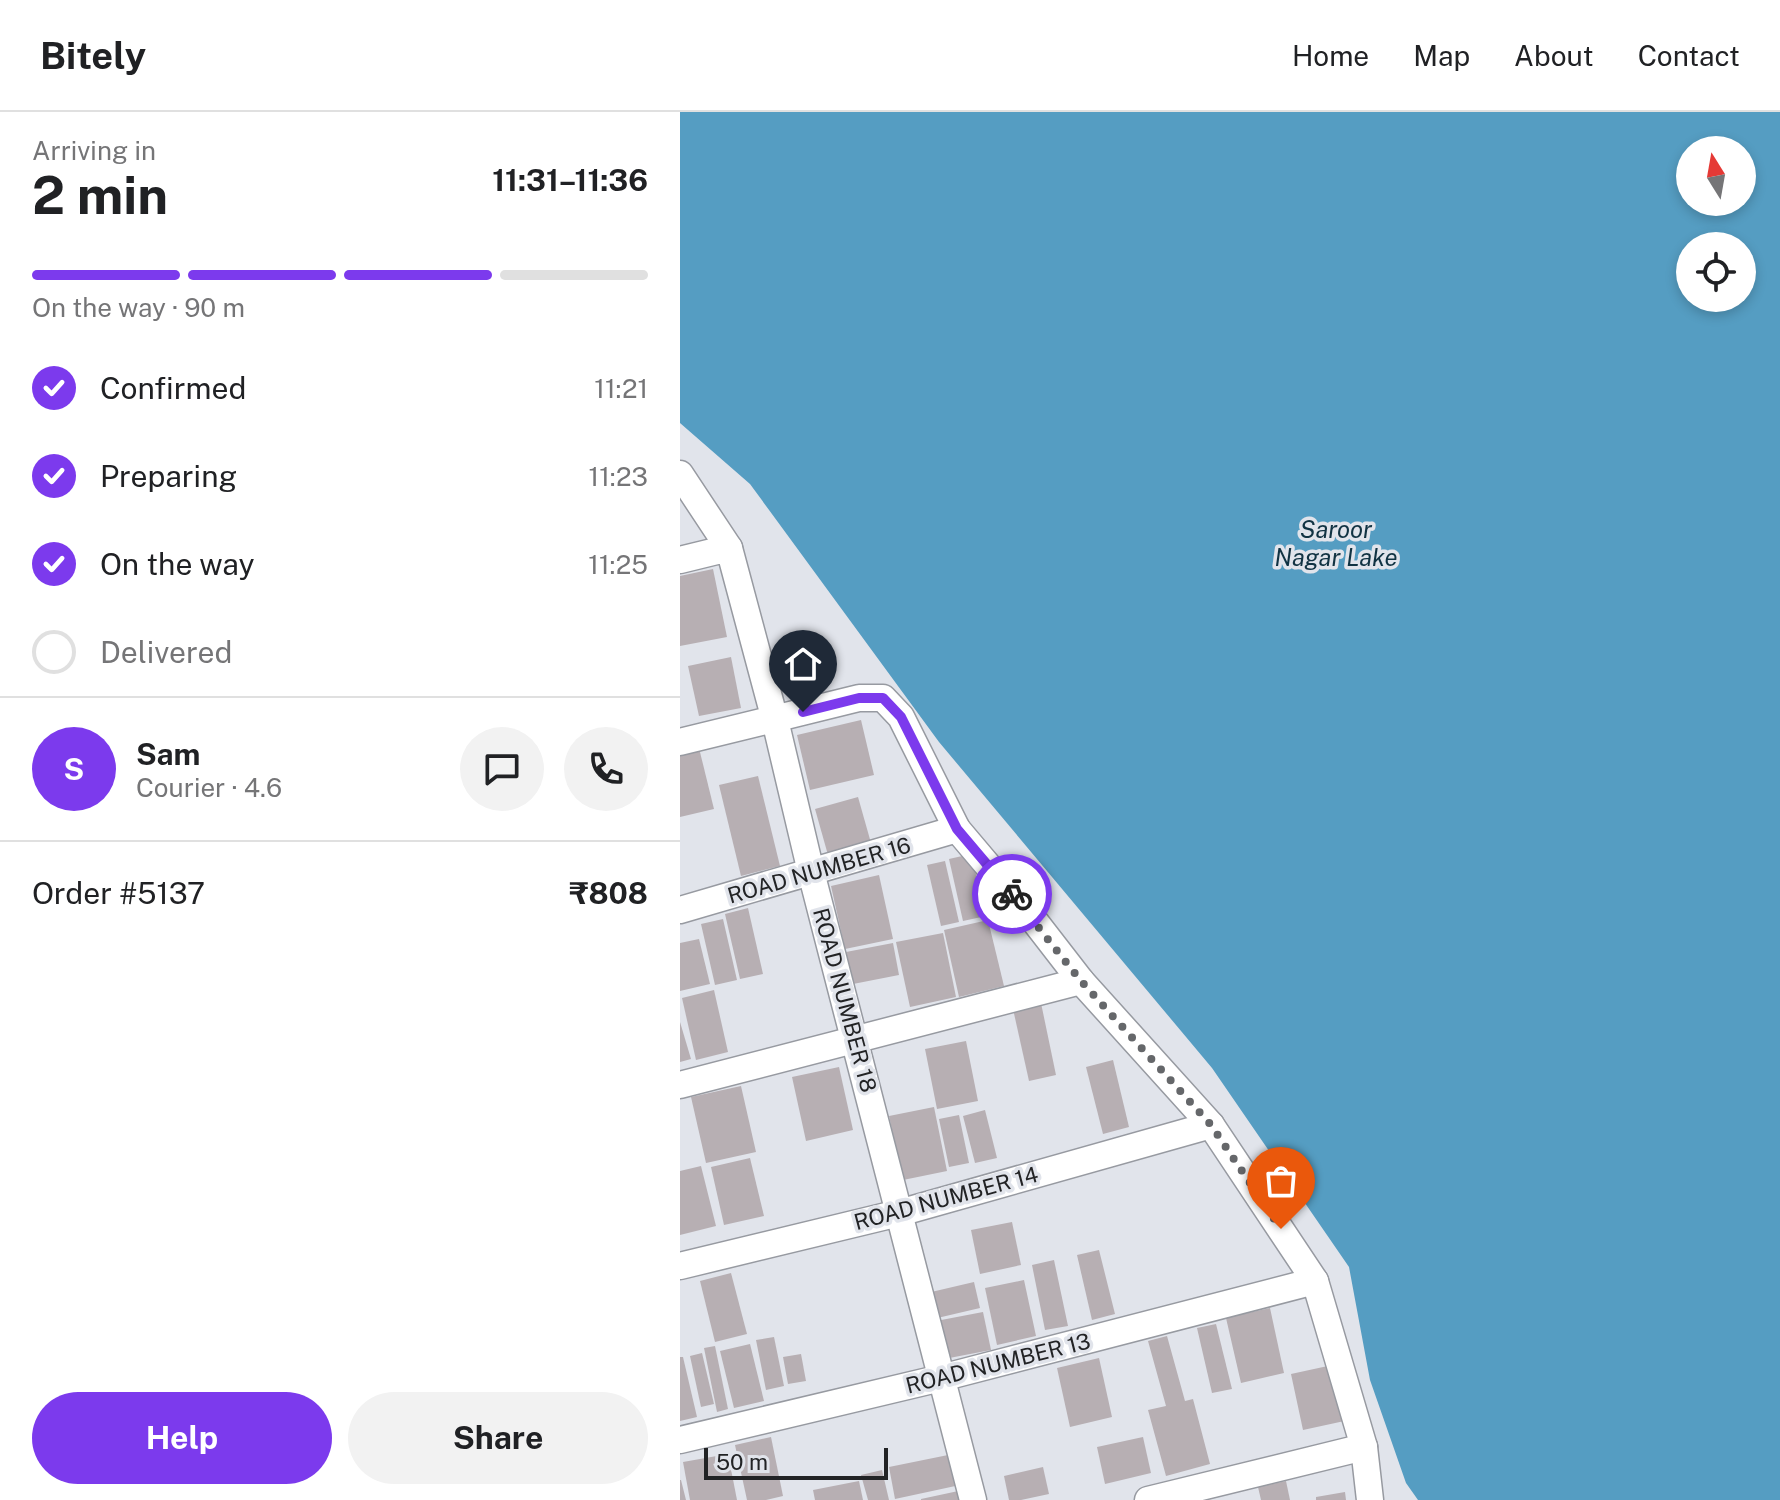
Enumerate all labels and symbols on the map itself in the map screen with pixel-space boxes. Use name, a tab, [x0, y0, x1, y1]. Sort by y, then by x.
north arrow	[1676, 136, 1756, 216]
water label: Saroor Nagar Lake	[1274, 515, 1398, 571]
pin	[769, 630, 837, 712]
street label: ROAD NUMBER 16	[724, 831, 914, 909]
courier	[972, 854, 1052, 934]
street label: ROAD NUMBER 18	[808, 905, 882, 1095]
pin	[1247, 1147, 1315, 1229]
street label: ROAD NUMBER 14	[851, 1161, 1041, 1235]
street label: ROAD NUMBER 13	[903, 1327, 1093, 1399]
scale bar	[704, 1444, 888, 1480]

